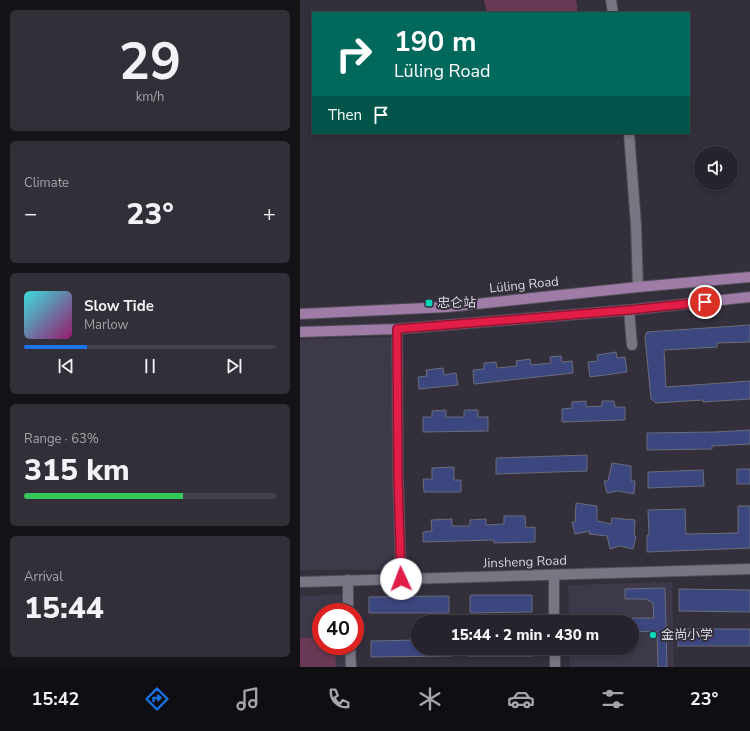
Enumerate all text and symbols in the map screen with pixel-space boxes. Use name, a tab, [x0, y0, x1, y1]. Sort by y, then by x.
text: 190 m	[394, 23, 477, 61]
text: 29	[119, 26, 181, 97]
icon: right	[328, 28, 380, 80]
text: Lüling Road	[394, 59, 490, 83]
text: km/h	[136, 88, 164, 106]
icon: arrive	[370, 104, 392, 126]
text: Then	[328, 105, 362, 125]
map controls	[694, 146, 738, 190]
button: sound	[694, 146, 738, 190]
text: Climate	[24, 174, 69, 192]
text: 23°	[126, 194, 174, 235]
text: −	[24, 199, 37, 229]
text: +	[263, 199, 276, 229]
street label: Lüling Road	[488, 272, 560, 298]
pin	[688, 285, 722, 319]
icon: arrive	[694, 291, 716, 313]
place label: 忠仑站	[437, 294, 476, 312]
text: Slow Tide	[84, 296, 154, 316]
marker: 忠仑站	[424, 298, 434, 308]
text: Marlow	[84, 316, 129, 334]
icon: previous	[55, 355, 77, 377]
icon: pause	[139, 355, 161, 377]
icon: next	[223, 355, 245, 377]
text: Range · 63%	[24, 430, 99, 448]
text: 315 km	[24, 450, 130, 491]
street label: Jinsheng Road	[482, 552, 567, 572]
position arrow	[380, 558, 422, 600]
text: Arrival	[24, 568, 63, 586]
text: 15:44	[24, 588, 104, 629]
speed limit sign: 40	[312, 603, 364, 655]
text: 15:44 · 2 min · 430 m	[451, 625, 599, 645]
place label: 金尚小学	[661, 626, 713, 644]
marker: 金尚小学	[648, 630, 658, 640]
icon: directions	[143, 685, 171, 713]
icon: music	[234, 685, 262, 713]
icon: phone	[325, 685, 353, 713]
icon: climate	[416, 685, 444, 713]
icon: car	[507, 685, 535, 713]
icon: filters	[599, 685, 627, 713]
text: 15:42	[32, 687, 79, 711]
text: 23°	[690, 687, 718, 711]

